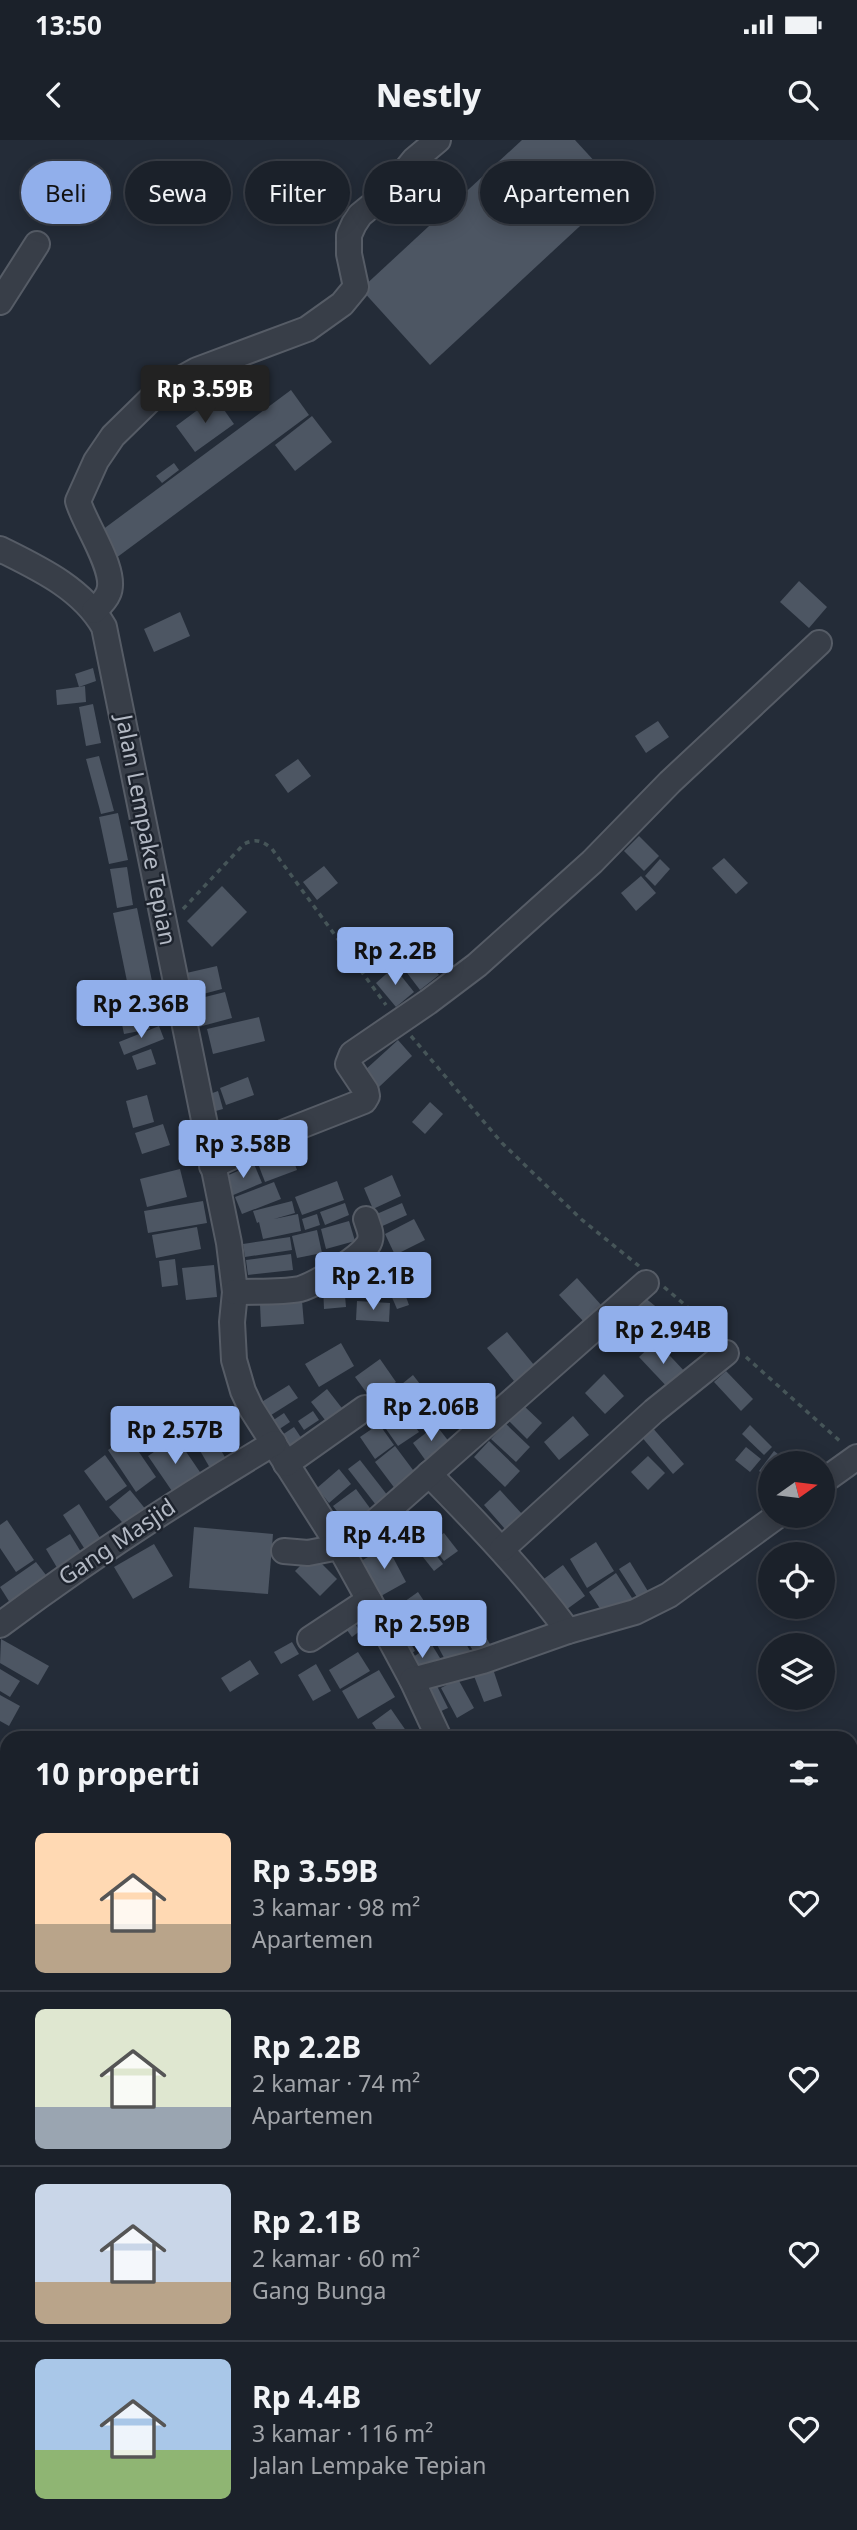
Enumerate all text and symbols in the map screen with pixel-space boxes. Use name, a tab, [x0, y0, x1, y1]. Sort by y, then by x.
text: 13:50	[35, 7, 102, 43]
text: Nestly	[376, 73, 481, 116]
icon: back	[35, 76, 73, 114]
icon: search	[784, 76, 822, 114]
chip: Beli	[21, 161, 111, 224]
chip: Sewa	[125, 161, 231, 224]
chip: Filter	[245, 161, 350, 224]
chip: Baru	[364, 161, 466, 224]
chip: Apartemen	[480, 161, 654, 224]
pin: Rp 3.59B	[133, 366, 277, 425]
text: Rp 3.59B	[157, 372, 253, 404]
street label: Jalan Lempake Tepian	[109, 710, 185, 948]
pin: Rp 2.2B	[330, 928, 460, 987]
text: Rp 2.2B	[353, 934, 437, 966]
pin: Rp 2.36B	[69, 981, 213, 1040]
text: Rp 2.36B	[93, 987, 189, 1019]
pin: Rp 3.58B	[171, 1121, 315, 1180]
text: Rp 3.58B	[195, 1127, 291, 1159]
pin: Rp 2.1B	[308, 1252, 438, 1312]
text: Rp 2.1B	[331, 1259, 415, 1291]
pin: Rp 2.94B	[591, 1306, 735, 1366]
text: Rp 2.94B	[615, 1313, 711, 1345]
pin: Rp 2.06B	[359, 1384, 503, 1443]
text: Rp 2.06B	[383, 1390, 479, 1422]
pin: Rp 2.57B	[103, 1406, 247, 1466]
text: Rp 2.57B	[127, 1413, 223, 1445]
north arrow	[758, 1451, 835, 1528]
map controls	[758, 1451, 835, 1710]
street label: Gang Masjid	[52, 1490, 181, 1592]
pin: Rp 4.4B	[319, 1512, 449, 1571]
text: Rp 4.4B	[342, 1518, 426, 1550]
button: locate	[758, 1542, 835, 1619]
pin: Rp 2.59B	[350, 1600, 494, 1660]
text: Rp 2.59B	[374, 1607, 470, 1639]
button: layers	[758, 1633, 835, 1710]
text: 10 properti	[35, 1753, 200, 1794]
icon: filters	[785, 1754, 823, 1792]
text: Rp 3.59B	[252, 1850, 378, 1891]
icon: home	[91, 1861, 175, 1945]
icon: heart	[785, 1884, 823, 1922]
text: 3 kamar · 98 m²	[252, 1891, 420, 1923]
text: Apartemen	[252, 1923, 373, 1955]
text: Rp 2.2B	[252, 2026, 361, 2067]
icon: home	[91, 2037, 175, 2121]
icon: heart	[785, 2060, 823, 2098]
text: 2 kamar · 74 m²	[252, 2067, 420, 2099]
text: Apartemen	[252, 2099, 373, 2131]
text: Rp 2.1B	[252, 2201, 361, 2242]
icon: home	[91, 2212, 175, 2296]
icon: heart	[785, 2235, 823, 2273]
text: 2 kamar · 60 m²	[252, 2242, 420, 2274]
text: Gang Bunga	[252, 2274, 386, 2306]
text: Rp 4.4B	[252, 2376, 361, 2417]
icon: home	[91, 2387, 175, 2471]
icon: heart	[785, 2410, 823, 2448]
text: 3 kamar · 116 m²	[252, 2417, 433, 2449]
text: Jalan Lempake Tepian	[252, 2449, 486, 2481]

